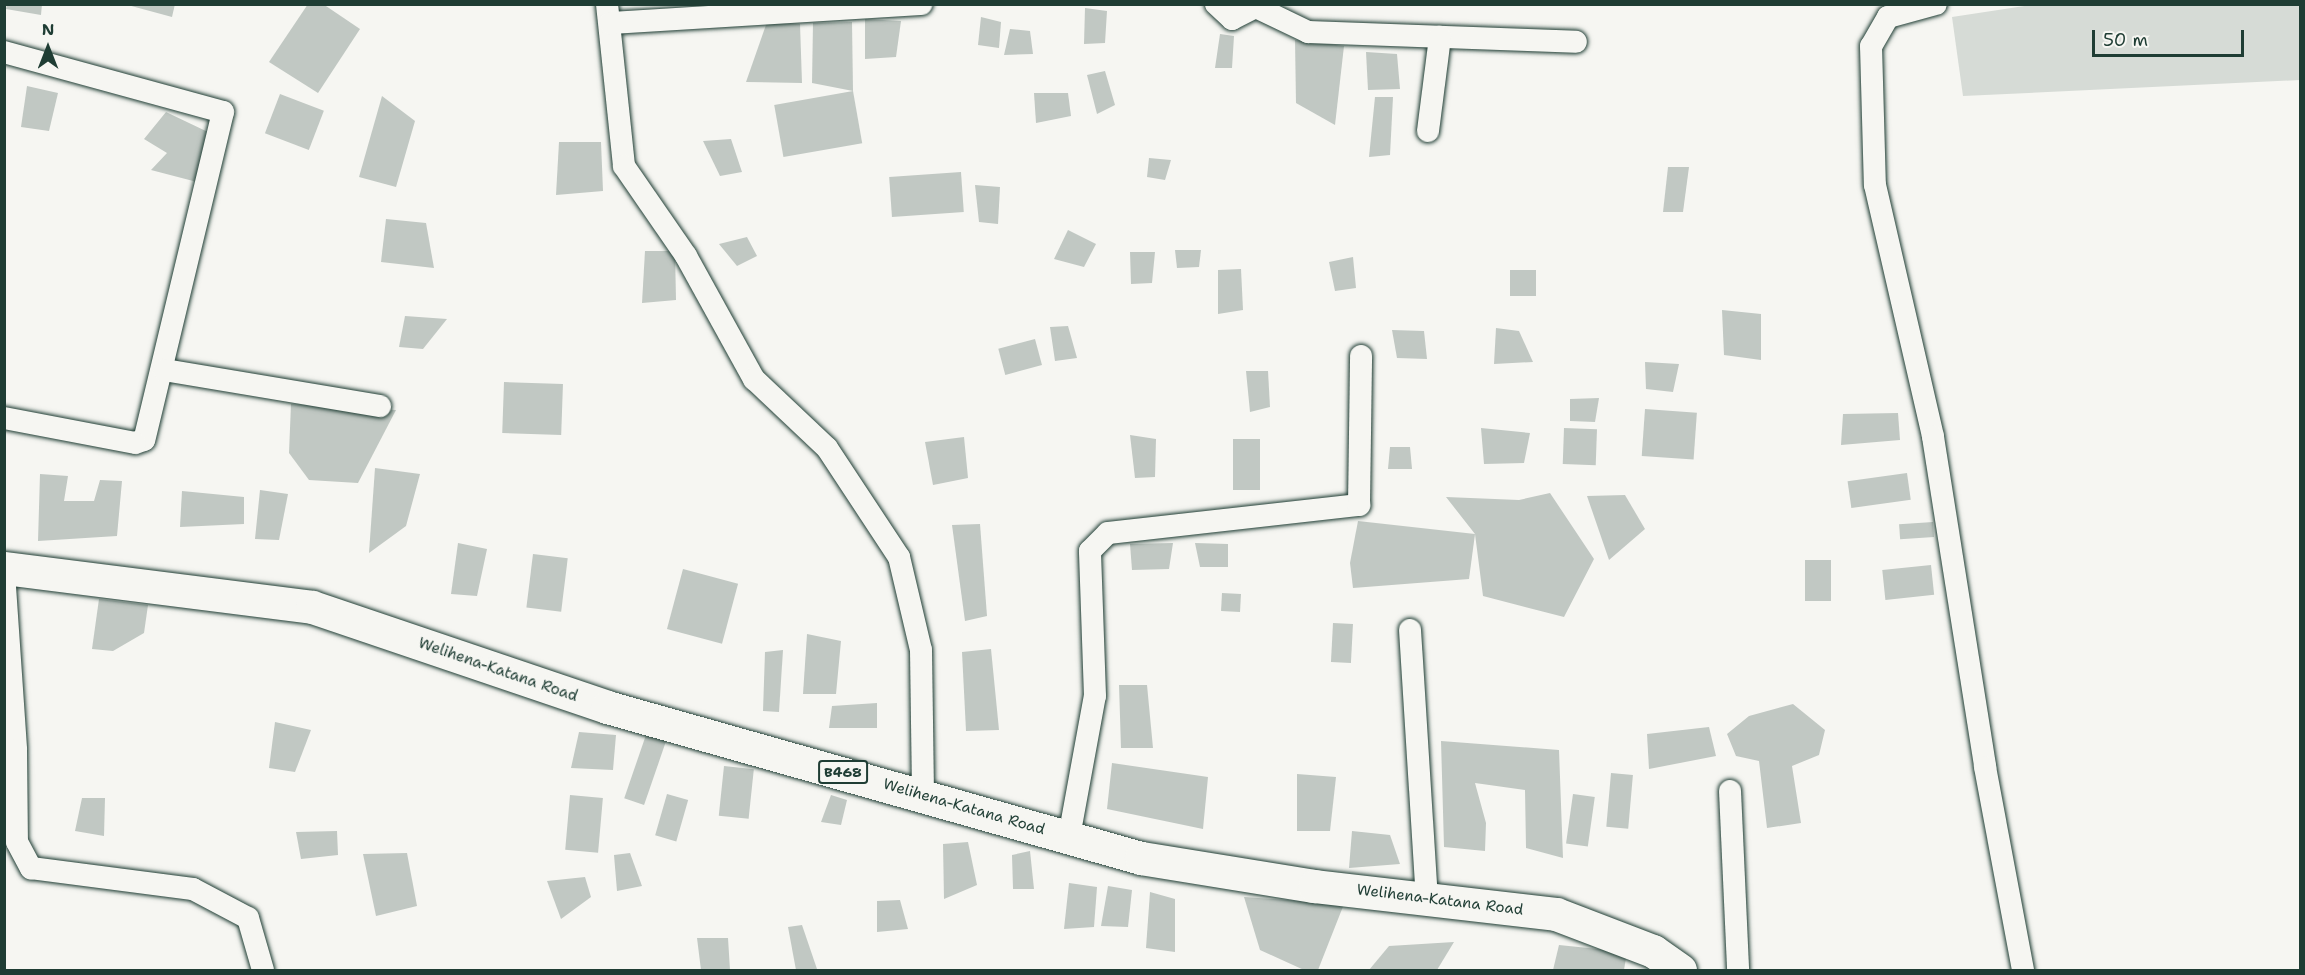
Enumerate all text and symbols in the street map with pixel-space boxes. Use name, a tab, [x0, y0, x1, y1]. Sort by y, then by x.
north arrow	[18, 18, 78, 78]
scale bar	[2095, 18, 2246, 56]
text: N	[42, 19, 54, 40]
text: 50 m	[2103, 28, 2148, 52]
street label: Welihena-Katana Road	[416, 634, 580, 706]
road number: B468	[818, 761, 868, 783]
street label: Welihena-Katana Road	[881, 775, 1047, 839]
street label: Welihena-Katana Road	[1356, 881, 1524, 919]

